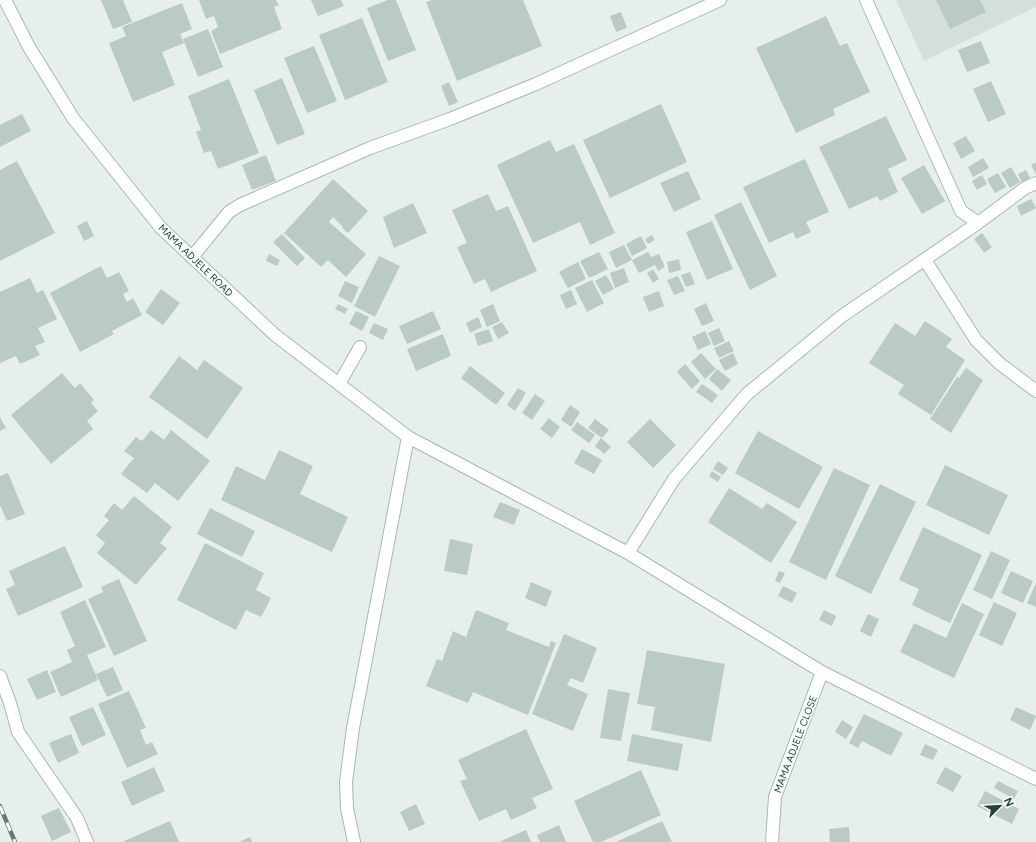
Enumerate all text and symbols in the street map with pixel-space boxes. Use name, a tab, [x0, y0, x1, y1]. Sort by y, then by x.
street label: MAMA ADJELE ROAD	[156, 221, 236, 299]
street label: MAMA ADJELE CLOSE	[771, 694, 820, 795]
north arrow	[980, 786, 1020, 826]
text: N	[1001, 796, 1016, 809]

